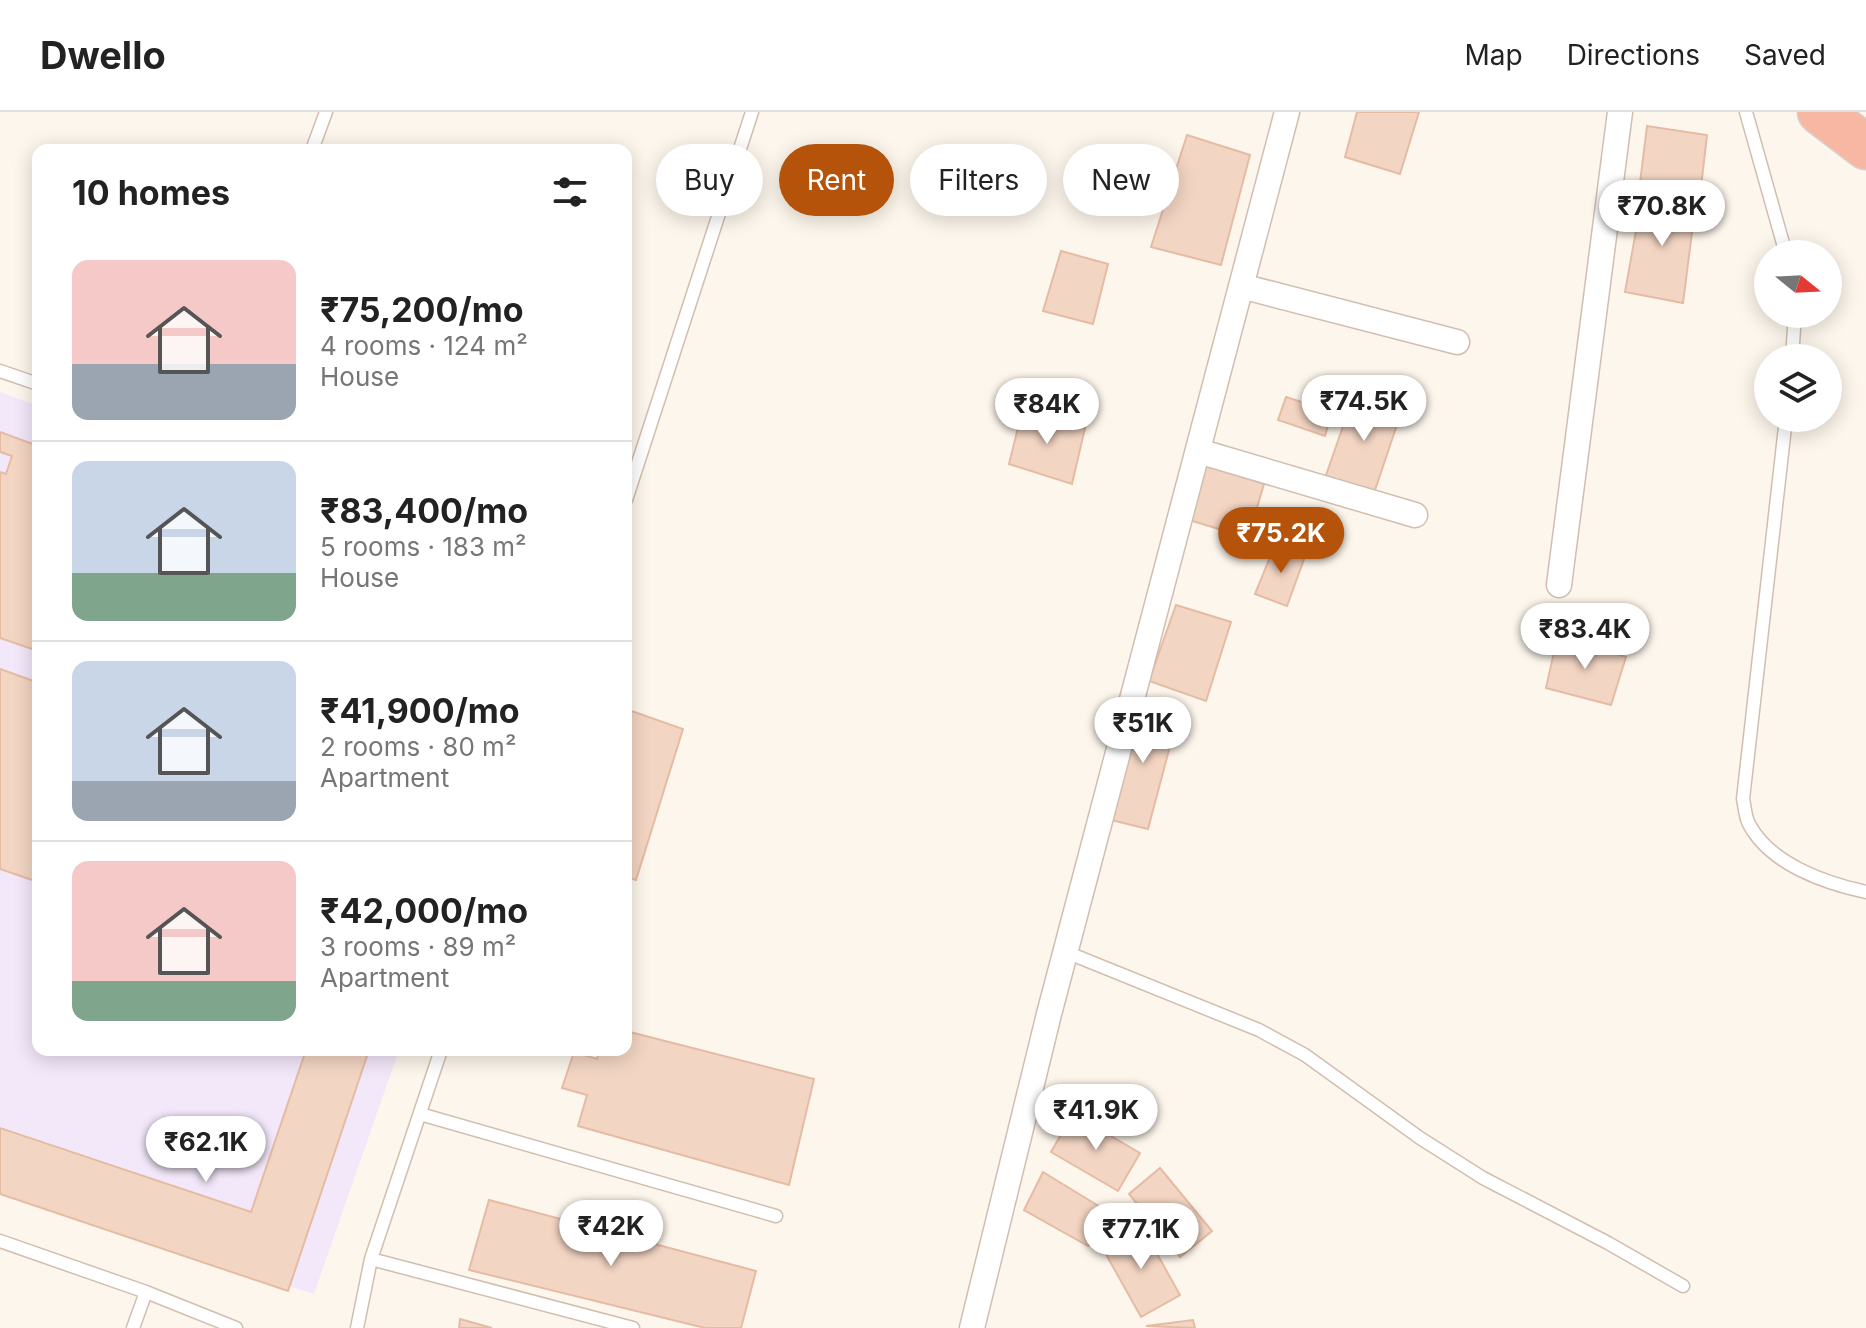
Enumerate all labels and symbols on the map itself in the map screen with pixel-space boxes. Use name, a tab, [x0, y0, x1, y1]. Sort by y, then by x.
pin: ₹70.8K	[1597, 180, 1727, 248]
north arrow	[1754, 240, 1842, 328]
pin: ₹74.5K	[1299, 375, 1429, 443]
pin: ₹84K	[1000, 378, 1094, 446]
pin: ₹75.2K	[1216, 507, 1346, 575]
pin: ₹83.4K	[1520, 603, 1650, 671]
pin: ₹51K	[1096, 697, 1190, 765]
pin: ₹41.9K	[1031, 1084, 1161, 1152]
pin: ₹62.1K	[141, 1116, 271, 1184]
pin: ₹42K	[564, 1200, 658, 1268]
pin: ₹77.1K	[1076, 1203, 1206, 1271]

